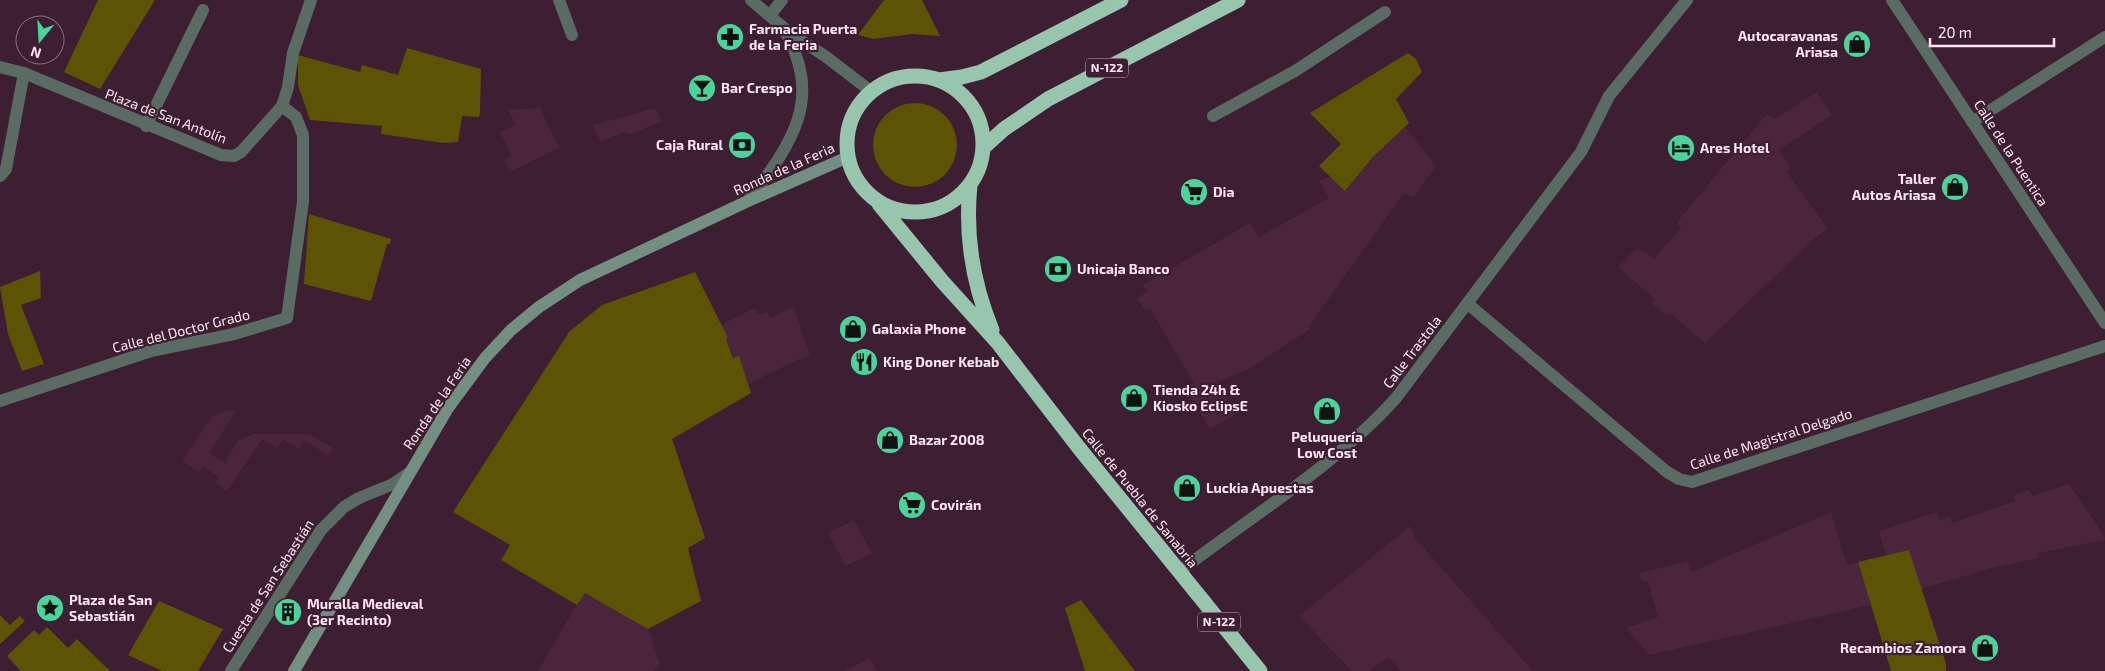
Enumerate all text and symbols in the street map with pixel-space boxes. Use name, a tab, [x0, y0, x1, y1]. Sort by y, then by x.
north arrow	[15, 15, 65, 65]
scale bar	[1930, 15, 2054, 47]
place label: Farmacia Puerta de la Feria	[749, 20, 857, 53]
pharmacy icon: Farmacia Puerta de la Feria	[715, 22, 745, 52]
text: 20 m	[1938, 23, 1972, 41]
place label: Autocaravanas Ariasa	[1738, 27, 1838, 60]
shop icon: Autocaravanas Ariasa	[1842, 29, 1872, 59]
text: N	[28, 43, 43, 62]
road number: N-122	[1086, 58, 1128, 78]
bar icon: Bar Crespo	[687, 73, 717, 103]
place label: Bar Crespo	[721, 79, 793, 96]
street label: Plaza de San Antolín	[103, 84, 229, 147]
street label: Calle de la Puentica	[1971, 96, 2052, 209]
bank icon: Caja Rural	[727, 130, 757, 160]
hotel icon: Ares Hotel	[1666, 133, 1696, 163]
place label: Caja Rural	[656, 136, 723, 153]
street label: Ronda de la Feria	[731, 139, 837, 198]
place label: Ares Hotel	[1700, 139, 1770, 156]
place label: Taller Autos Ariasa	[1852, 170, 1936, 203]
shop icon: Taller Autos Ariasa	[1940, 172, 1970, 202]
supermarket icon: Dia	[1179, 177, 1209, 207]
place label: Dia	[1213, 183, 1234, 200]
bank icon: Unicaja Banco	[1043, 254, 1073, 284]
place label: Unicaja Banco	[1077, 260, 1170, 277]
street label: Calle del Doctor Grado	[110, 305, 251, 356]
street label: Calle Trastola	[1379, 312, 1444, 391]
shop icon: Galaxia Phone	[838, 314, 868, 344]
place label: Galaxia Phone	[872, 320, 966, 337]
restaurant icon: King Doner Kebab	[849, 347, 879, 377]
street label: Ronda de la Feria	[399, 353, 474, 453]
place label: King Doner Kebab	[883, 353, 999, 370]
place label: Tienda 24h & Kiosko EclipsE	[1153, 381, 1248, 414]
shop icon: Tienda 24h & Kiosko EclipsE	[1119, 383, 1149, 413]
shop icon: Peluquería Low Cost	[1312, 396, 1342, 426]
street label: Calle de Magistral Delgado	[1688, 404, 1854, 473]
street label: Calle de Puebla de Sanabria	[1079, 424, 1202, 571]
shop icon: Bazar 2008	[875, 425, 905, 455]
place label: Peluquería Low Cost	[1291, 428, 1363, 461]
place label: Bazar 2008	[909, 431, 985, 448]
shop icon: Luckia Apuestas	[1172, 473, 1202, 503]
place label: Luckia Apuestas	[1206, 479, 1314, 496]
supermarket icon: Covirán	[897, 490, 927, 520]
place label: Covirán	[931, 496, 981, 513]
street label: Cuesta de San Sebastián	[218, 516, 317, 655]
place label: Plaza de San Sebastián	[69, 591, 152, 624]
place icon: Plaza de San Sebastián	[35, 593, 65, 623]
place label: Muralla Medieval (3er Recinto)	[307, 595, 424, 628]
building icon: Muralla Medieval (3er Recinto)	[273, 597, 303, 627]
road number: N-122	[1198, 612, 1240, 632]
shop icon: Recambios Zamora	[1970, 633, 2000, 663]
place label: Recambios Zamora	[1840, 639, 1966, 656]

